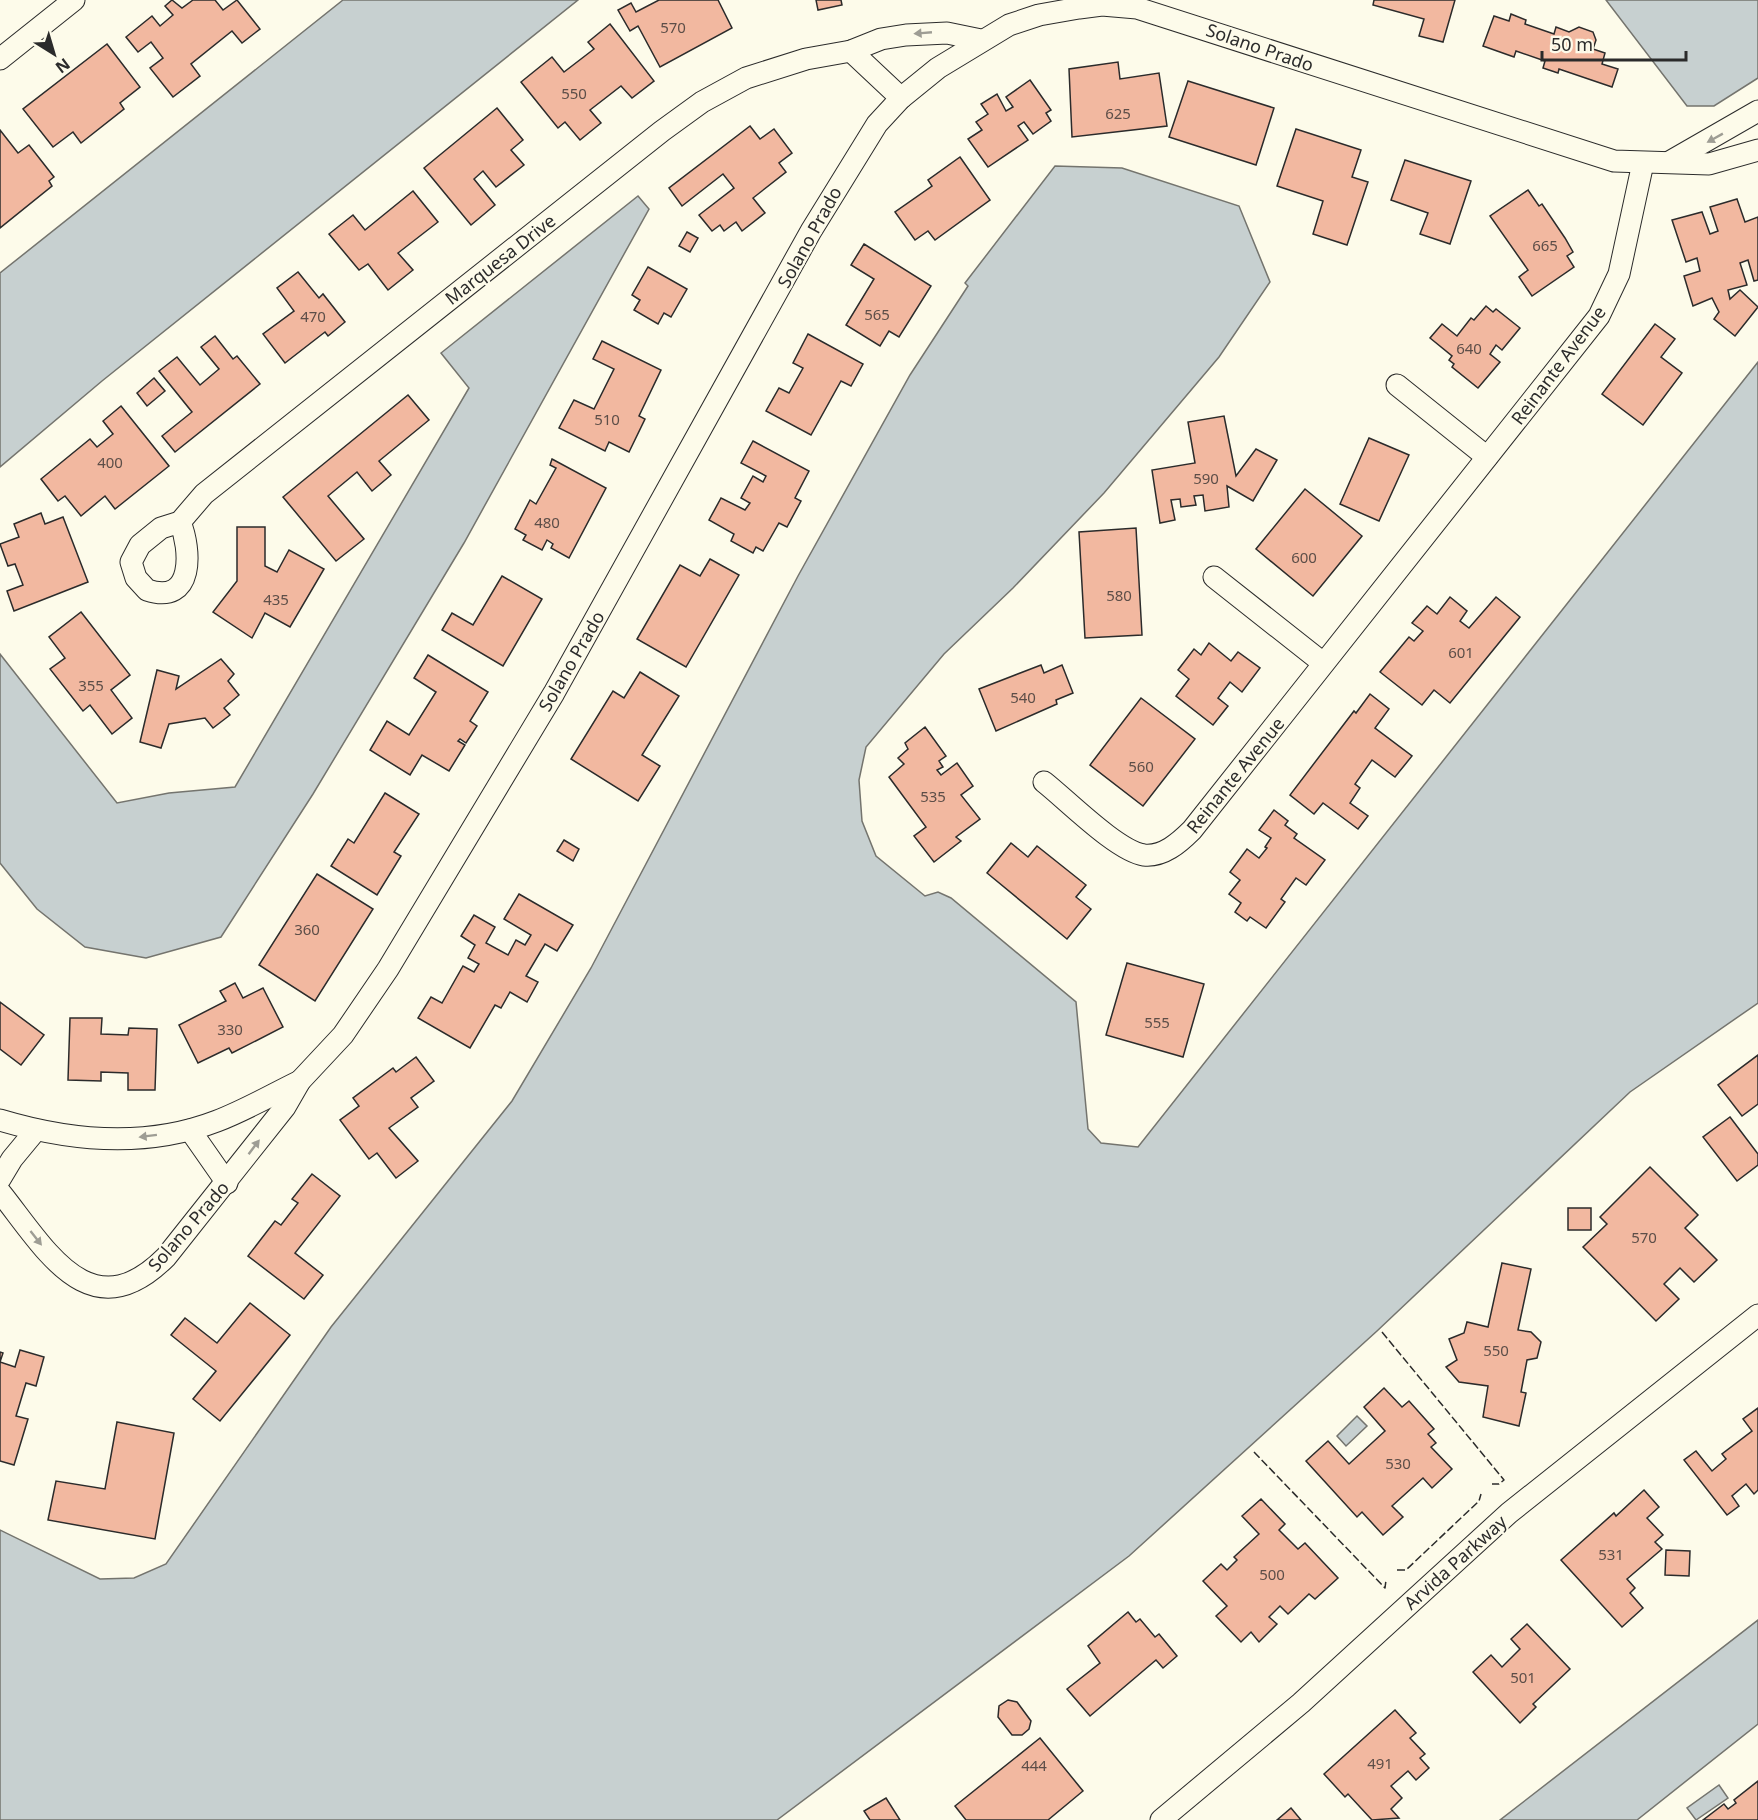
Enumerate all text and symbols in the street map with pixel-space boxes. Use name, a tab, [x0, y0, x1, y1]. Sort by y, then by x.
house number: 570	[660, 17, 686, 37]
street label: Solano Prado	[1203, 17, 1317, 77]
north arrow	[24, 24, 84, 84]
scale bar	[1542, 24, 1686, 62]
one-way arrow	[914, 28, 933, 38]
text: 50 m	[1551, 32, 1593, 56]
text: N	[51, 53, 75, 79]
house number: 550	[561, 83, 587, 103]
house number: 625	[1105, 103, 1131, 123]
one-way arrow	[1706, 133, 1723, 143]
street label: Solano Prado	[771, 182, 847, 292]
street label: Marquesa Drive	[440, 208, 560, 310]
house number: 665	[1532, 235, 1558, 255]
street label: Reinante Avenue	[1505, 301, 1611, 429]
house number: 565	[864, 304, 890, 324]
house number: 470	[300, 306, 326, 326]
house number: 640	[1456, 338, 1482, 358]
house number: 510	[594, 409, 620, 429]
house number: 400	[97, 452, 123, 472]
house number: 590	[1193, 468, 1219, 488]
house number: 480	[534, 512, 560, 532]
house number: 600	[1291, 547, 1317, 567]
house number: 580	[1106, 585, 1132, 605]
house number: 435	[263, 589, 289, 609]
street label: Solano Prado	[533, 606, 609, 716]
house number: 601	[1448, 642, 1474, 662]
house number: 355	[78, 675, 104, 695]
house number: 540	[1010, 687, 1036, 707]
street label: Reinante Avenue	[1181, 712, 1289, 838]
house number: 560	[1128, 756, 1154, 776]
house number: 535	[920, 786, 946, 806]
house number: 360	[294, 919, 320, 939]
house number: 555	[1144, 1012, 1170, 1032]
house number: 330	[217, 1019, 243, 1039]
one-way arrow	[138, 1132, 157, 1141]
one-way arrow	[248, 1139, 260, 1155]
street label: Solano Prado	[142, 1176, 234, 1276]
house number: 570	[1631, 1227, 1657, 1247]
one-way arrow	[30, 1230, 42, 1246]
house number: 550	[1483, 1340, 1509, 1360]
house number: 530	[1385, 1453, 1411, 1473]
street label: Arvida Parkway	[1399, 1509, 1512, 1614]
house number: 531	[1598, 1544, 1624, 1564]
house number: 500	[1259, 1564, 1285, 1584]
house number: 501	[1510, 1667, 1536, 1687]
house number: 491	[1367, 1753, 1393, 1773]
house number: 444	[1021, 1755, 1047, 1775]

